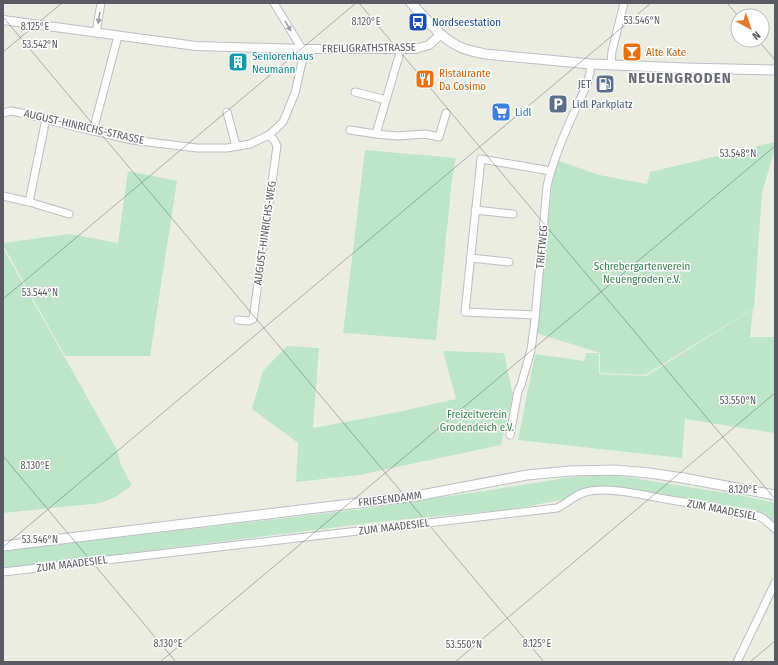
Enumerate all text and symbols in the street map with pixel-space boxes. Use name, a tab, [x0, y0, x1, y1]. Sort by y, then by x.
north arrow	[730, 8, 770, 48]
bus stop icon: Nordseestation	[407, 11, 429, 33]
one-way arrow	[95, 12, 101, 24]
text: 53.546°N	[624, 15, 660, 27]
text: 8.120°E	[351, 16, 381, 28]
place label: Nordseestation	[432, 16, 501, 29]
text: 8.125°E	[21, 21, 49, 33]
one-way arrow	[284, 21, 292, 31]
text: N	[749, 28, 763, 42]
text: 53.542°N	[22, 39, 58, 51]
street label: FREILIGRATHSTRASSE	[322, 41, 416, 55]
bar icon: Alte Kate	[621, 41, 643, 63]
place label: Alte Kate	[646, 46, 686, 59]
place label: Seniorenhaus Neumann	[252, 50, 314, 76]
building icon: Seniorenhaus Neumann	[227, 51, 249, 73]
place label: Ristaurante Da Cosimo	[439, 67, 491, 93]
restaurant icon: Ristaurante Da Cosimo	[414, 68, 436, 90]
district label: NEUENGRODEN	[628, 69, 732, 87]
fuel station icon: JET	[594, 73, 616, 95]
place label: JET	[578, 78, 592, 91]
parking icon: Lidl Parkplatz	[547, 93, 569, 115]
place label: Lidl Parkplatz	[572, 98, 633, 111]
supermarket icon: Lidl	[490, 101, 512, 123]
place label: Lidl	[515, 106, 532, 119]
street label: AUGUST-HINRICHS-STRASSE	[23, 107, 145, 147]
text: 53.548°N	[720, 148, 756, 160]
street label: AUGUST-HINRICHS-WEG	[251, 180, 279, 286]
street label: TRIFTWEG	[534, 225, 550, 269]
park label: Schrebergartenverein Neuengroden e.V.	[594, 260, 690, 286]
text: 53.544°N	[22, 287, 58, 299]
text: 53.550°N	[720, 395, 756, 407]
park label: Freizeitverein Grodendeich e.V.	[440, 408, 514, 434]
text: 8.130°E	[20, 460, 50, 472]
text: 8.120°E	[728, 484, 758, 496]
street label: FRIESENDAMM	[358, 489, 423, 509]
street label: ZUM MAADESIEL	[686, 497, 758, 523]
street label: ZUM MAADESIEL	[358, 516, 430, 538]
text: 53.546°N	[22, 534, 58, 546]
street label: ZUM MAADESIEL	[36, 553, 108, 575]
text: 8.130°E	[153, 638, 183, 650]
text: 8.125°E	[523, 638, 551, 650]
text: 53.550°N	[446, 639, 482, 651]

